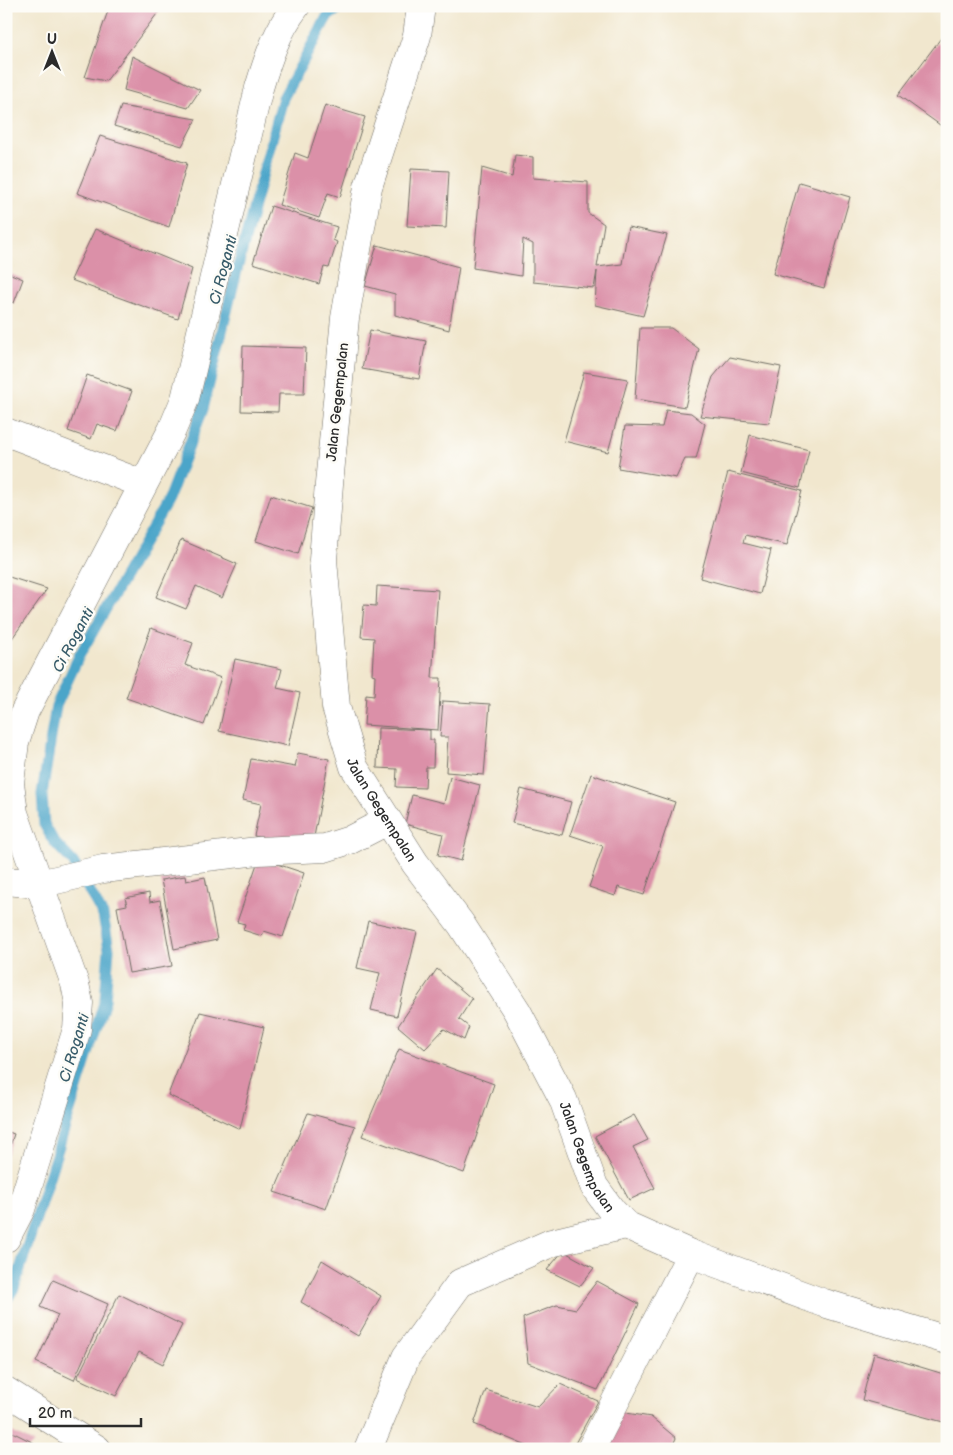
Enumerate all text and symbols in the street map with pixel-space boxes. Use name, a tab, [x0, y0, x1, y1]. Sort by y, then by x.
north arrow	[28, 28, 78, 78]
text: U	[47, 31, 57, 48]
water label: Ci Roganti	[205, 233, 242, 307]
street label: Jalan Gegempalan	[323, 342, 352, 462]
water label: Ci Roganti	[48, 604, 99, 676]
street label: Jalan Gegempalan	[343, 756, 420, 865]
water label: Ci Roganti	[55, 1011, 94, 1085]
street label: Jalan Gegempalan	[556, 1099, 618, 1216]
scale bar	[30, 1395, 141, 1427]
text: 20 m	[38, 1404, 72, 1423]

